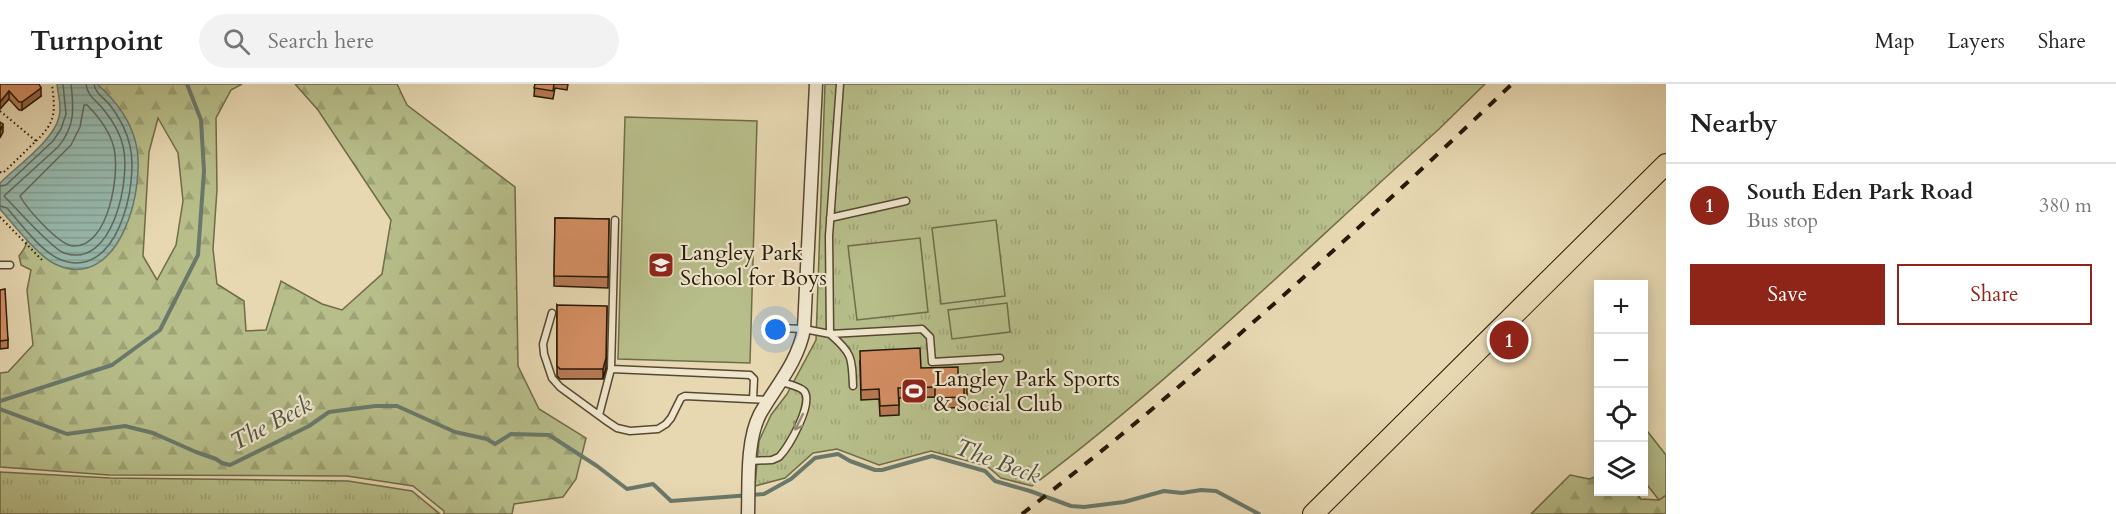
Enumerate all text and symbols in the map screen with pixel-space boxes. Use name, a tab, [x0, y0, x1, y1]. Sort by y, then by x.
search box	[199, 14, 619, 68]
text: Turnpoint	[30, 22, 163, 60]
icon: search	[220, 25, 253, 58]
text: Search here	[268, 26, 374, 56]
text: Map	[1875, 27, 1915, 56]
text: Layers	[1948, 27, 2005, 56]
text: Share	[2038, 27, 2086, 56]
text: Nearby	[1690, 106, 1778, 141]
text: South Eden Park Road	[1747, 177, 1973, 207]
text: 1	[1704, 192, 1715, 219]
text: 380 m	[2039, 192, 2092, 219]
text: Bus stop	[1747, 207, 1818, 234]
place label: Langley Park School for Boys	[680, 238, 827, 293]
school or university icon: Langley Park School for Boys	[646, 250, 676, 280]
button: Save	[1690, 264, 1885, 325]
button: Share	[1897, 264, 2092, 325]
map controls	[1594, 280, 1648, 496]
button: +	[1594, 280, 1648, 334]
your location	[761, 315, 790, 344]
pin: 1	[1490, 318, 1528, 362]
button: −	[1594, 334, 1648, 388]
place label: Langley Park Sports & Social Club	[934, 364, 1120, 419]
sports icon: Langley Park Sports & Social Club	[899, 376, 929, 406]
water label: The Beck	[224, 388, 318, 459]
button: locate	[1594, 388, 1648, 442]
one-way arrow	[793, 413, 805, 431]
water label: The Beck	[951, 431, 1045, 492]
button: layers	[1594, 442, 1648, 496]

